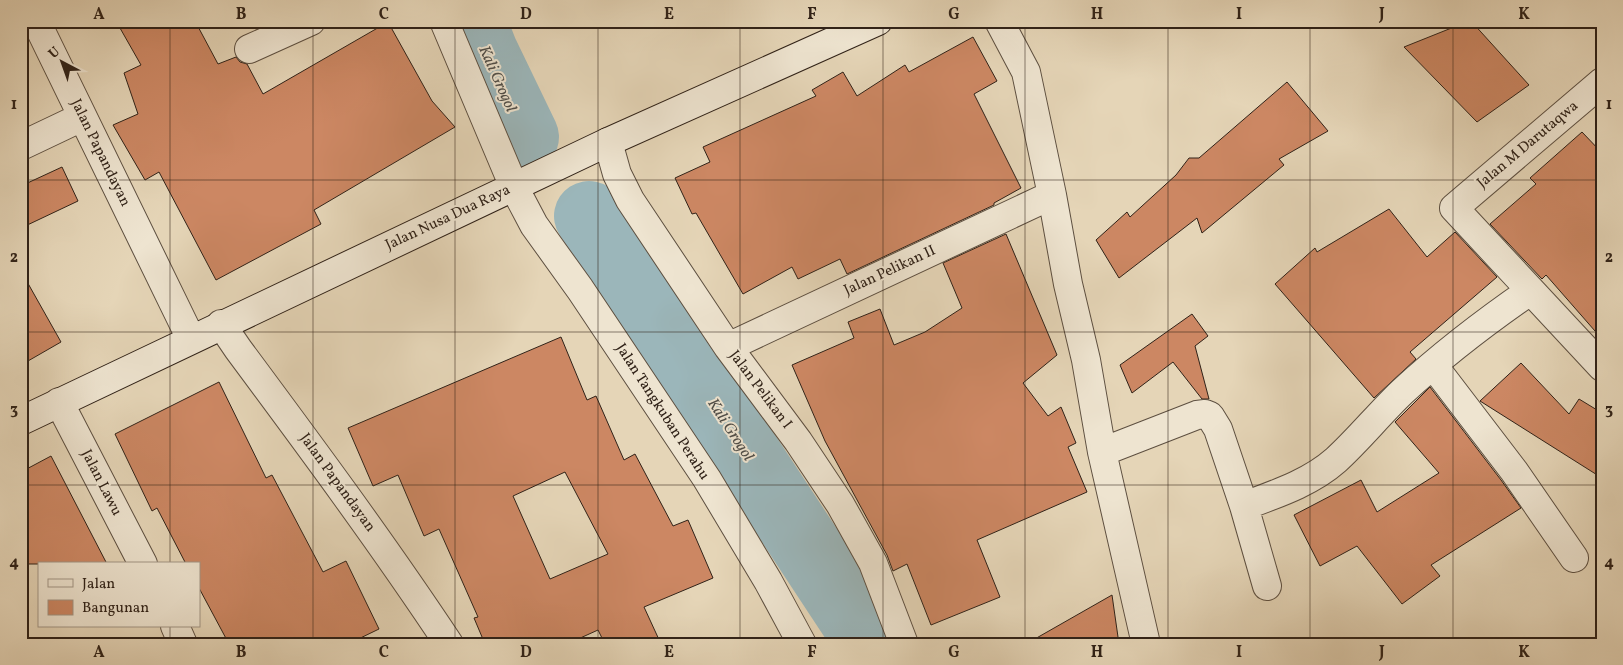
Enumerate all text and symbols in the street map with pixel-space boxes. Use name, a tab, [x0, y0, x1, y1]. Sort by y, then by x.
text: A	[93, 4, 105, 26]
text: B	[236, 4, 247, 26]
text: C	[379, 4, 389, 26]
text: D	[520, 4, 532, 26]
text: E	[664, 4, 674, 26]
text: F	[807, 4, 817, 26]
text: G	[948, 4, 960, 26]
text: H	[1091, 4, 1103, 26]
text: I	[1236, 4, 1242, 26]
text: J	[1378, 4, 1385, 26]
text: K	[1518, 4, 1530, 26]
north arrow	[38, 38, 88, 88]
water label: Kali Grogol	[473, 42, 521, 116]
text: U	[45, 43, 65, 64]
text: 1	[11, 94, 17, 116]
text: 1	[1606, 94, 1612, 116]
street label: Jalan Papandayan	[65, 96, 135, 210]
street label: Jalan M Darutaqwa	[1473, 96, 1583, 194]
street label: Jalan Nusa Dua Raya	[382, 180, 514, 256]
street label: Jalan Pelikan II	[841, 241, 939, 301]
text: 2	[10, 247, 18, 269]
text: 2	[1605, 247, 1613, 269]
street label: Jalan Tangkuban Perahu	[610, 340, 714, 484]
street label: Jalan Pelikan I	[723, 346, 797, 434]
water label: Kali Grogol	[702, 394, 758, 466]
text: 3	[10, 399, 18, 421]
text: 3	[1605, 399, 1613, 421]
street label: Jalan Papandayan	[294, 429, 380, 537]
street label: Jalan Lawu	[75, 446, 127, 520]
text: 4	[9, 552, 19, 574]
text: 4	[1604, 552, 1614, 574]
legend	[38, 562, 200, 628]
text: Jalan	[82, 574, 115, 595]
text: Bangunan	[82, 598, 149, 619]
text: A	[93, 642, 105, 664]
text: B	[236, 642, 247, 664]
text: C	[379, 642, 389, 664]
text: D	[520, 642, 532, 664]
text: E	[664, 642, 674, 664]
text: F	[807, 642, 817, 664]
text: G	[948, 642, 960, 664]
text: H	[1091, 642, 1103, 664]
text: I	[1236, 642, 1242, 664]
text: J	[1378, 642, 1385, 664]
text: K	[1518, 642, 1530, 664]

